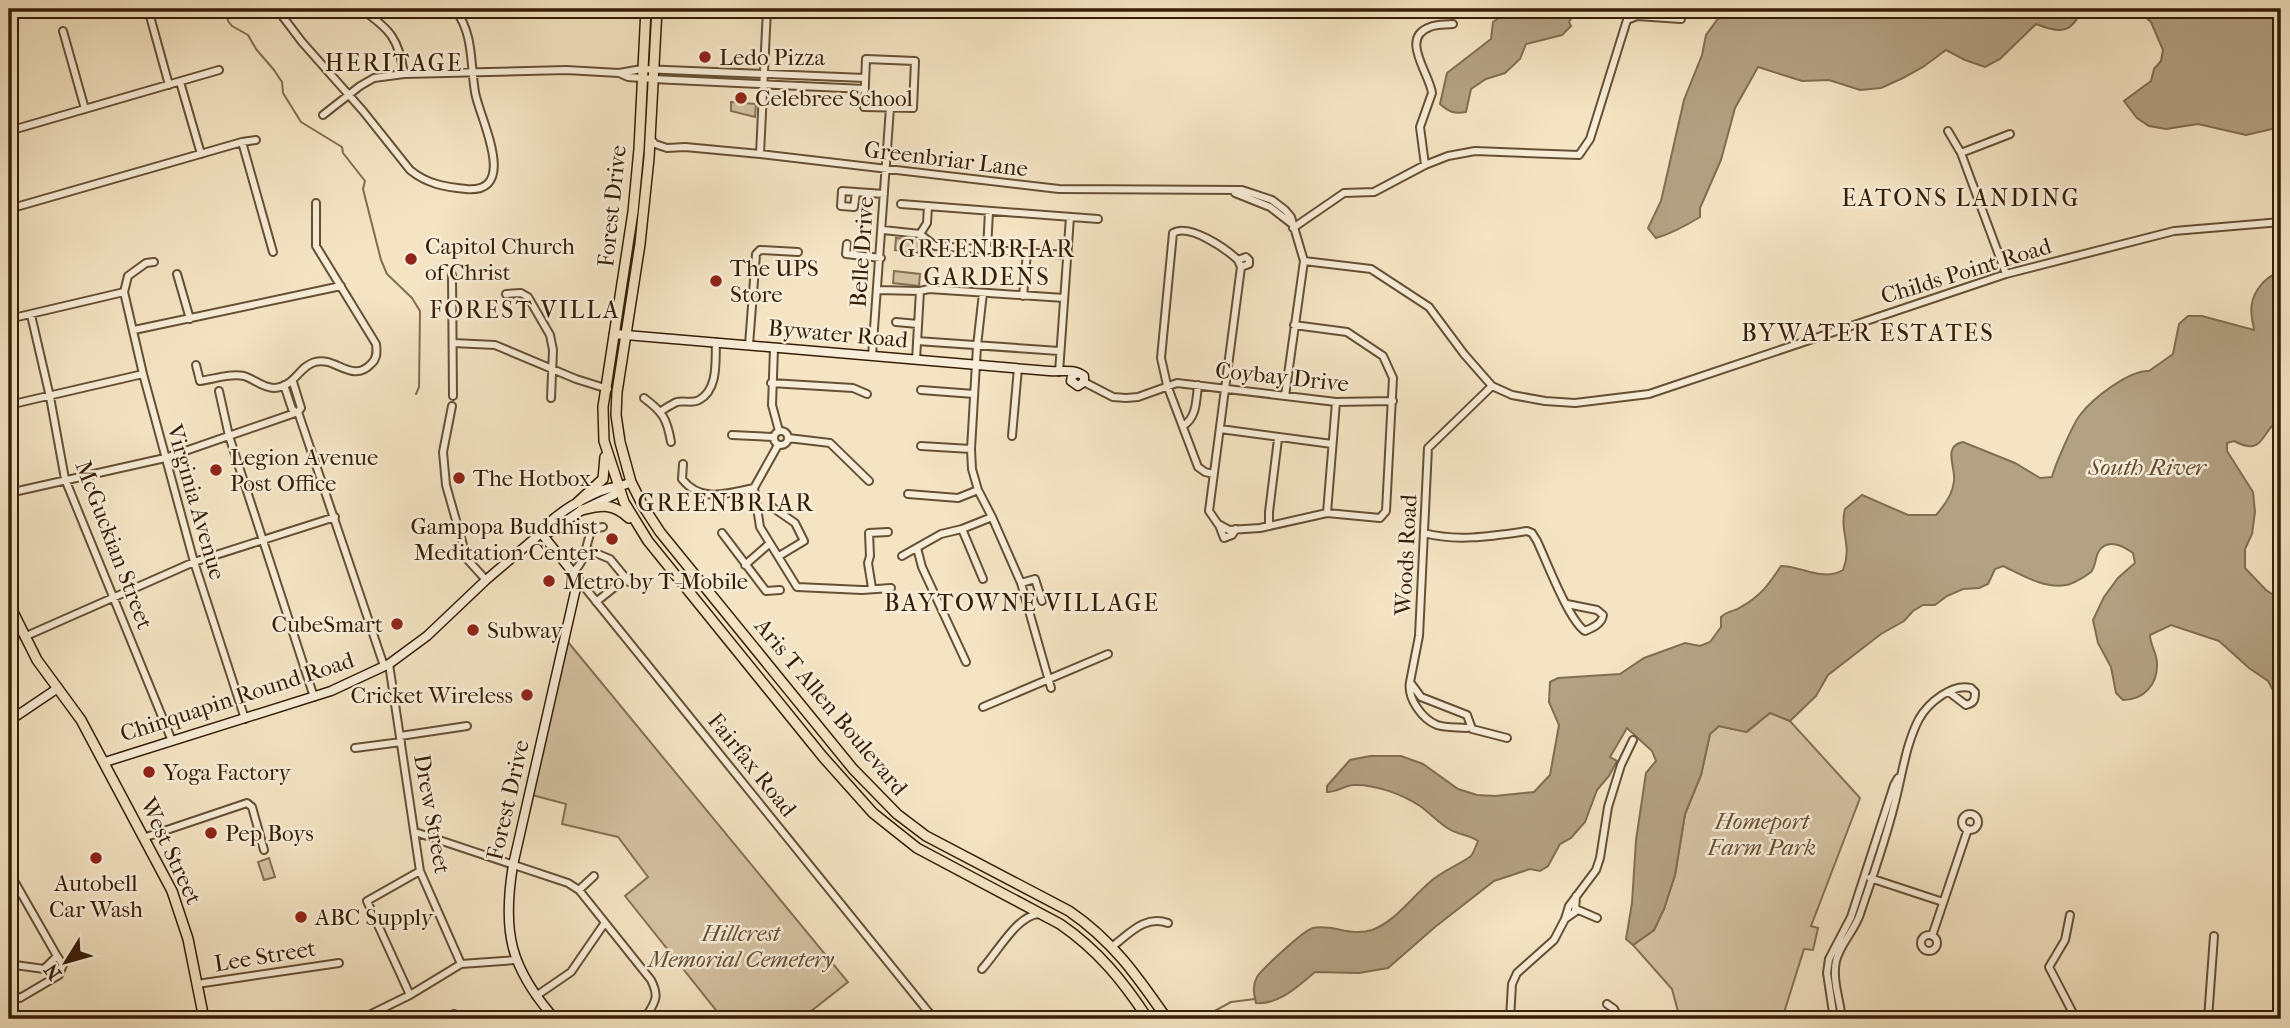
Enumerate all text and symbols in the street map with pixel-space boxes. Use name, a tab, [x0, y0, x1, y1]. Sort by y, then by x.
place label: Ledo Pizza	[719, 44, 825, 71]
district label: HERITAGE	[325, 49, 463, 77]
marker: Ledo Pizza	[697, 49, 713, 65]
place label: Celebree School	[755, 85, 913, 112]
marker: Celebree School	[733, 90, 749, 106]
street label: Greenbriar Lane	[863, 136, 1029, 182]
street label: Forest Drive	[592, 144, 632, 268]
district label: EATONS LANDING	[1841, 184, 2081, 212]
street label: Belle Drive	[845, 196, 879, 308]
street label: Childs Point Road	[1878, 232, 2055, 310]
place label: Capitol Church of Christ	[425, 233, 575, 286]
district label: GREENBRIAR GARDENS	[898, 235, 1076, 291]
marker: Capitol Church of Christ	[403, 251, 419, 267]
place label: The UPS Store	[730, 255, 819, 308]
marker: The UPS Store	[708, 273, 724, 289]
district label: FOREST VILLA	[429, 296, 621, 324]
street label: Bywater Road	[767, 314, 909, 354]
district label: BYWATER ESTATES	[1741, 319, 1995, 347]
street label: Coybay Drive	[1214, 357, 1350, 397]
street label: Virginia Avenue	[161, 420, 231, 583]
place label: Legion Avenue Post Office	[230, 444, 378, 497]
water label: South River	[2087, 453, 2208, 481]
street label: McGuckian Street	[69, 457, 159, 633]
marker: Legion Avenue Post Office	[208, 462, 224, 478]
place label: The Hotbox	[473, 465, 591, 492]
marker: The Hotbox	[451, 470, 467, 486]
district label: GREENBRIAR	[637, 489, 815, 517]
street label: Woods Road	[1389, 493, 1423, 617]
place label: Gampopa Buddhist Meditation Center	[410, 513, 598, 566]
marker: Gampopa Buddhist Meditation Center	[604, 531, 620, 547]
place label: Metro by T-Mobile	[563, 568, 748, 595]
marker: Metro by T-Mobile	[541, 573, 557, 589]
district label: BAYTOWNE VILLAGE	[884, 589, 1160, 617]
place label: CubeSmart	[271, 611, 383, 638]
street label: Aris T Allen Boulevard	[748, 612, 913, 802]
marker: CubeSmart	[389, 616, 405, 632]
place label: Subway	[487, 617, 563, 644]
marker: Subway	[465, 622, 481, 638]
street label: Chinquapin Round Road	[117, 646, 358, 748]
place label: Cricket Wireless	[350, 682, 513, 709]
marker: Cricket Wireless	[519, 687, 535, 703]
street label: Fairfax Road	[702, 708, 802, 823]
street label: Forest Drive	[481, 737, 535, 863]
street label: Drew Street	[408, 752, 456, 876]
place label: Yoga Factory	[162, 759, 292, 786]
marker: Yoga Factory	[141, 764, 157, 780]
street label: West Street	[134, 792, 207, 909]
park label: Homeport Farm Park	[1707, 808, 1816, 861]
place label: Pep Boys	[225, 820, 314, 847]
marker: Pep Boys	[203, 825, 219, 841]
marker: Autobell Car Wash	[88, 850, 104, 866]
place label: Autobell Car Wash	[49, 870, 143, 923]
place label: ABC Supply	[314, 904, 434, 931]
marker: ABC Supply	[293, 909, 309, 925]
park label: Hillcrest Memorial Cemetery	[646, 920, 834, 973]
north arrow	[32, 926, 102, 996]
street label: Lee Street	[212, 935, 318, 977]
text: N	[40, 959, 66, 984]

